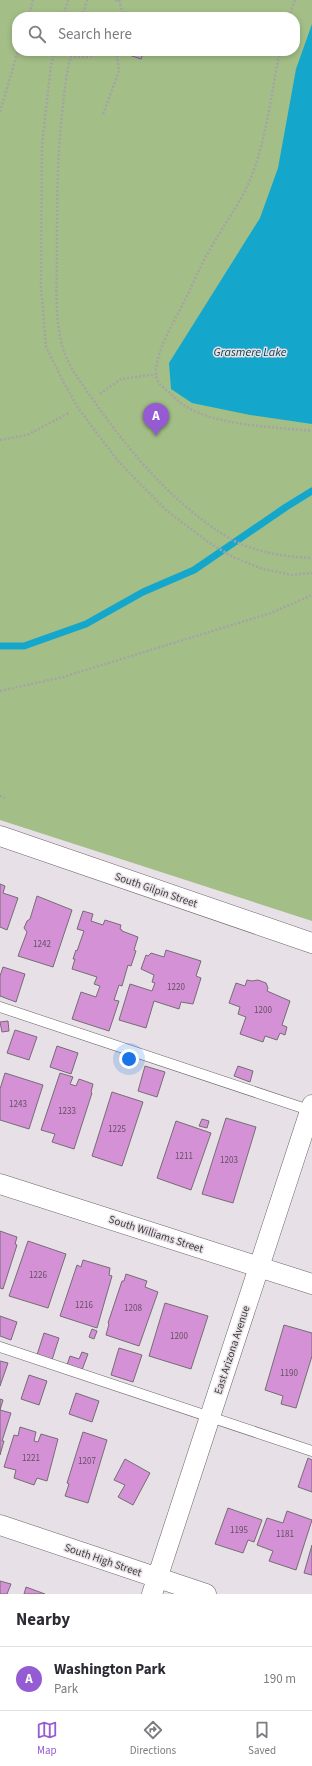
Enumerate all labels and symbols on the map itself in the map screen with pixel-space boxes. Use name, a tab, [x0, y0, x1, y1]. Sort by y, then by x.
water label: Grasmere Lake	[214, 344, 287, 361]
pin: A	[143, 403, 169, 436]
street label: South Gilpin Street	[113, 869, 200, 911]
house number: 1242	[33, 938, 51, 951]
house number: 1220	[167, 981, 185, 994]
house number: 1200	[254, 1004, 272, 1017]
your location	[119, 1049, 139, 1069]
house number: 1243	[9, 1098, 27, 1111]
house number: 1233	[58, 1105, 76, 1118]
house number: 1225	[108, 1123, 126, 1136]
house number: 1211	[175, 1150, 193, 1163]
house number: 1203	[220, 1154, 238, 1167]
street label: South Williams Street	[107, 1212, 205, 1256]
house number: 1226	[29, 1269, 47, 1282]
house number: 1216	[75, 1299, 93, 1312]
house number: 1208	[124, 1302, 142, 1315]
street label: East Arizona Avenue	[211, 1303, 254, 1396]
house number: 1200	[170, 1330, 188, 1343]
house number: 1190	[280, 1367, 298, 1380]
house number: 1221	[22, 1452, 40, 1465]
house number: 1207	[78, 1455, 96, 1468]
house number: 1195	[230, 1524, 248, 1537]
house number: 1181	[276, 1528, 294, 1541]
street label: South High Street	[62, 1540, 144, 1580]

